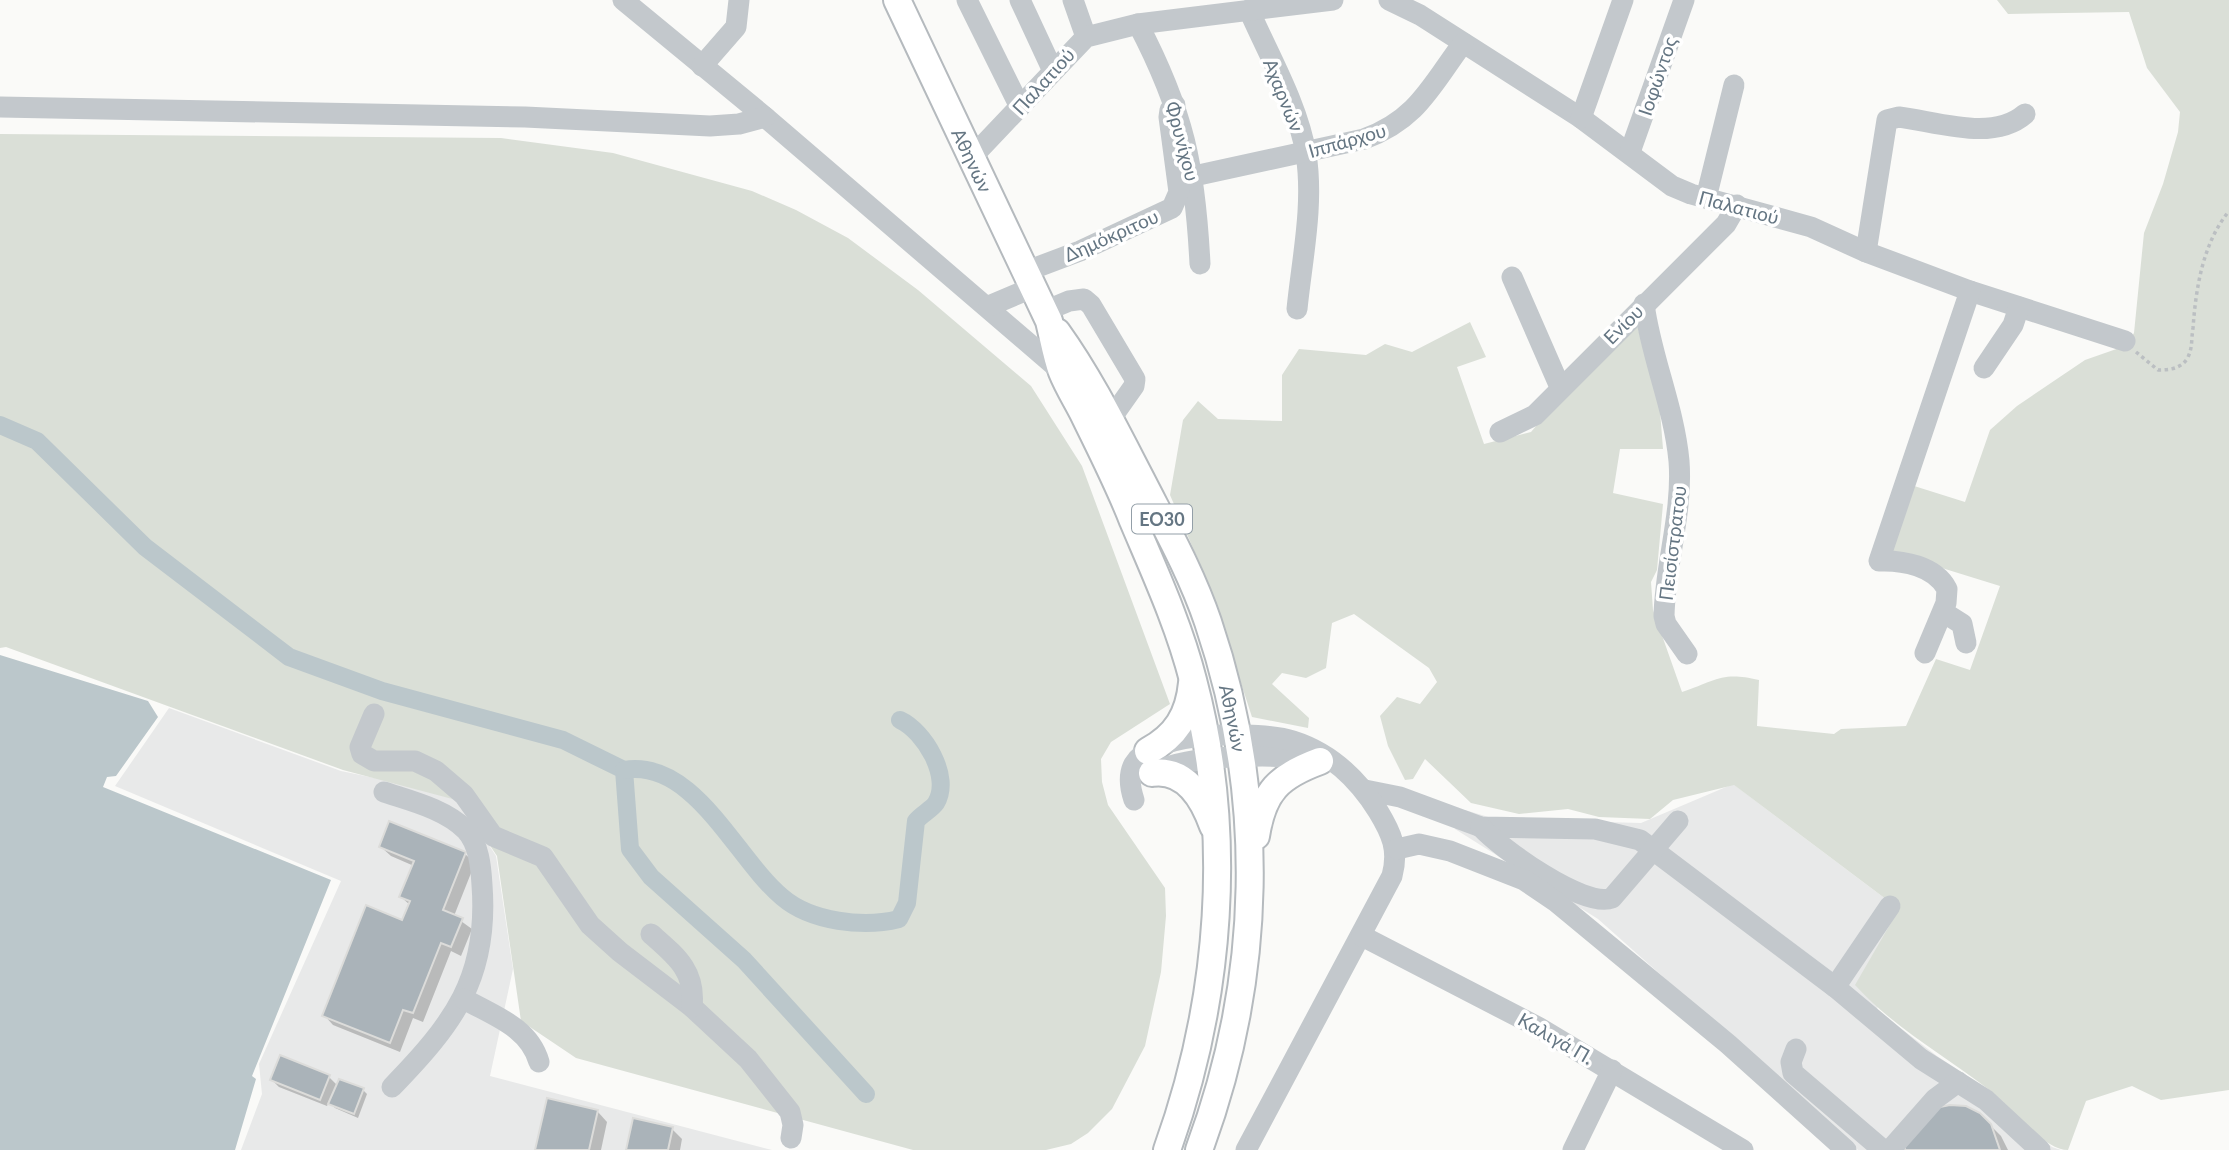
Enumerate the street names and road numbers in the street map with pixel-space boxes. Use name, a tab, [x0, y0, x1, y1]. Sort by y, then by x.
street label: Ιοφώντος	[1633, 33, 1681, 119]
street label: Παλατιού	[1007, 43, 1079, 119]
street label: Αχαρνών	[1259, 55, 1309, 135]
street label: Φρυνίχου	[1161, 99, 1205, 183]
street label: Ιππάρχου	[1306, 118, 1388, 162]
street label: Αθηνών	[948, 124, 998, 196]
street label: Παλατιού	[1697, 185, 1781, 229]
street label: Δημόκριτου	[1060, 204, 1162, 266]
street label: Ενίου	[1598, 299, 1648, 349]
street label: Πεισίστρατου	[1654, 484, 1690, 602]
road number: ΕΟ30	[1132, 504, 1192, 534]
street label: Αθηνών	[1215, 682, 1252, 754]
street label: Καλιγά Π.	[1514, 1007, 1598, 1069]

